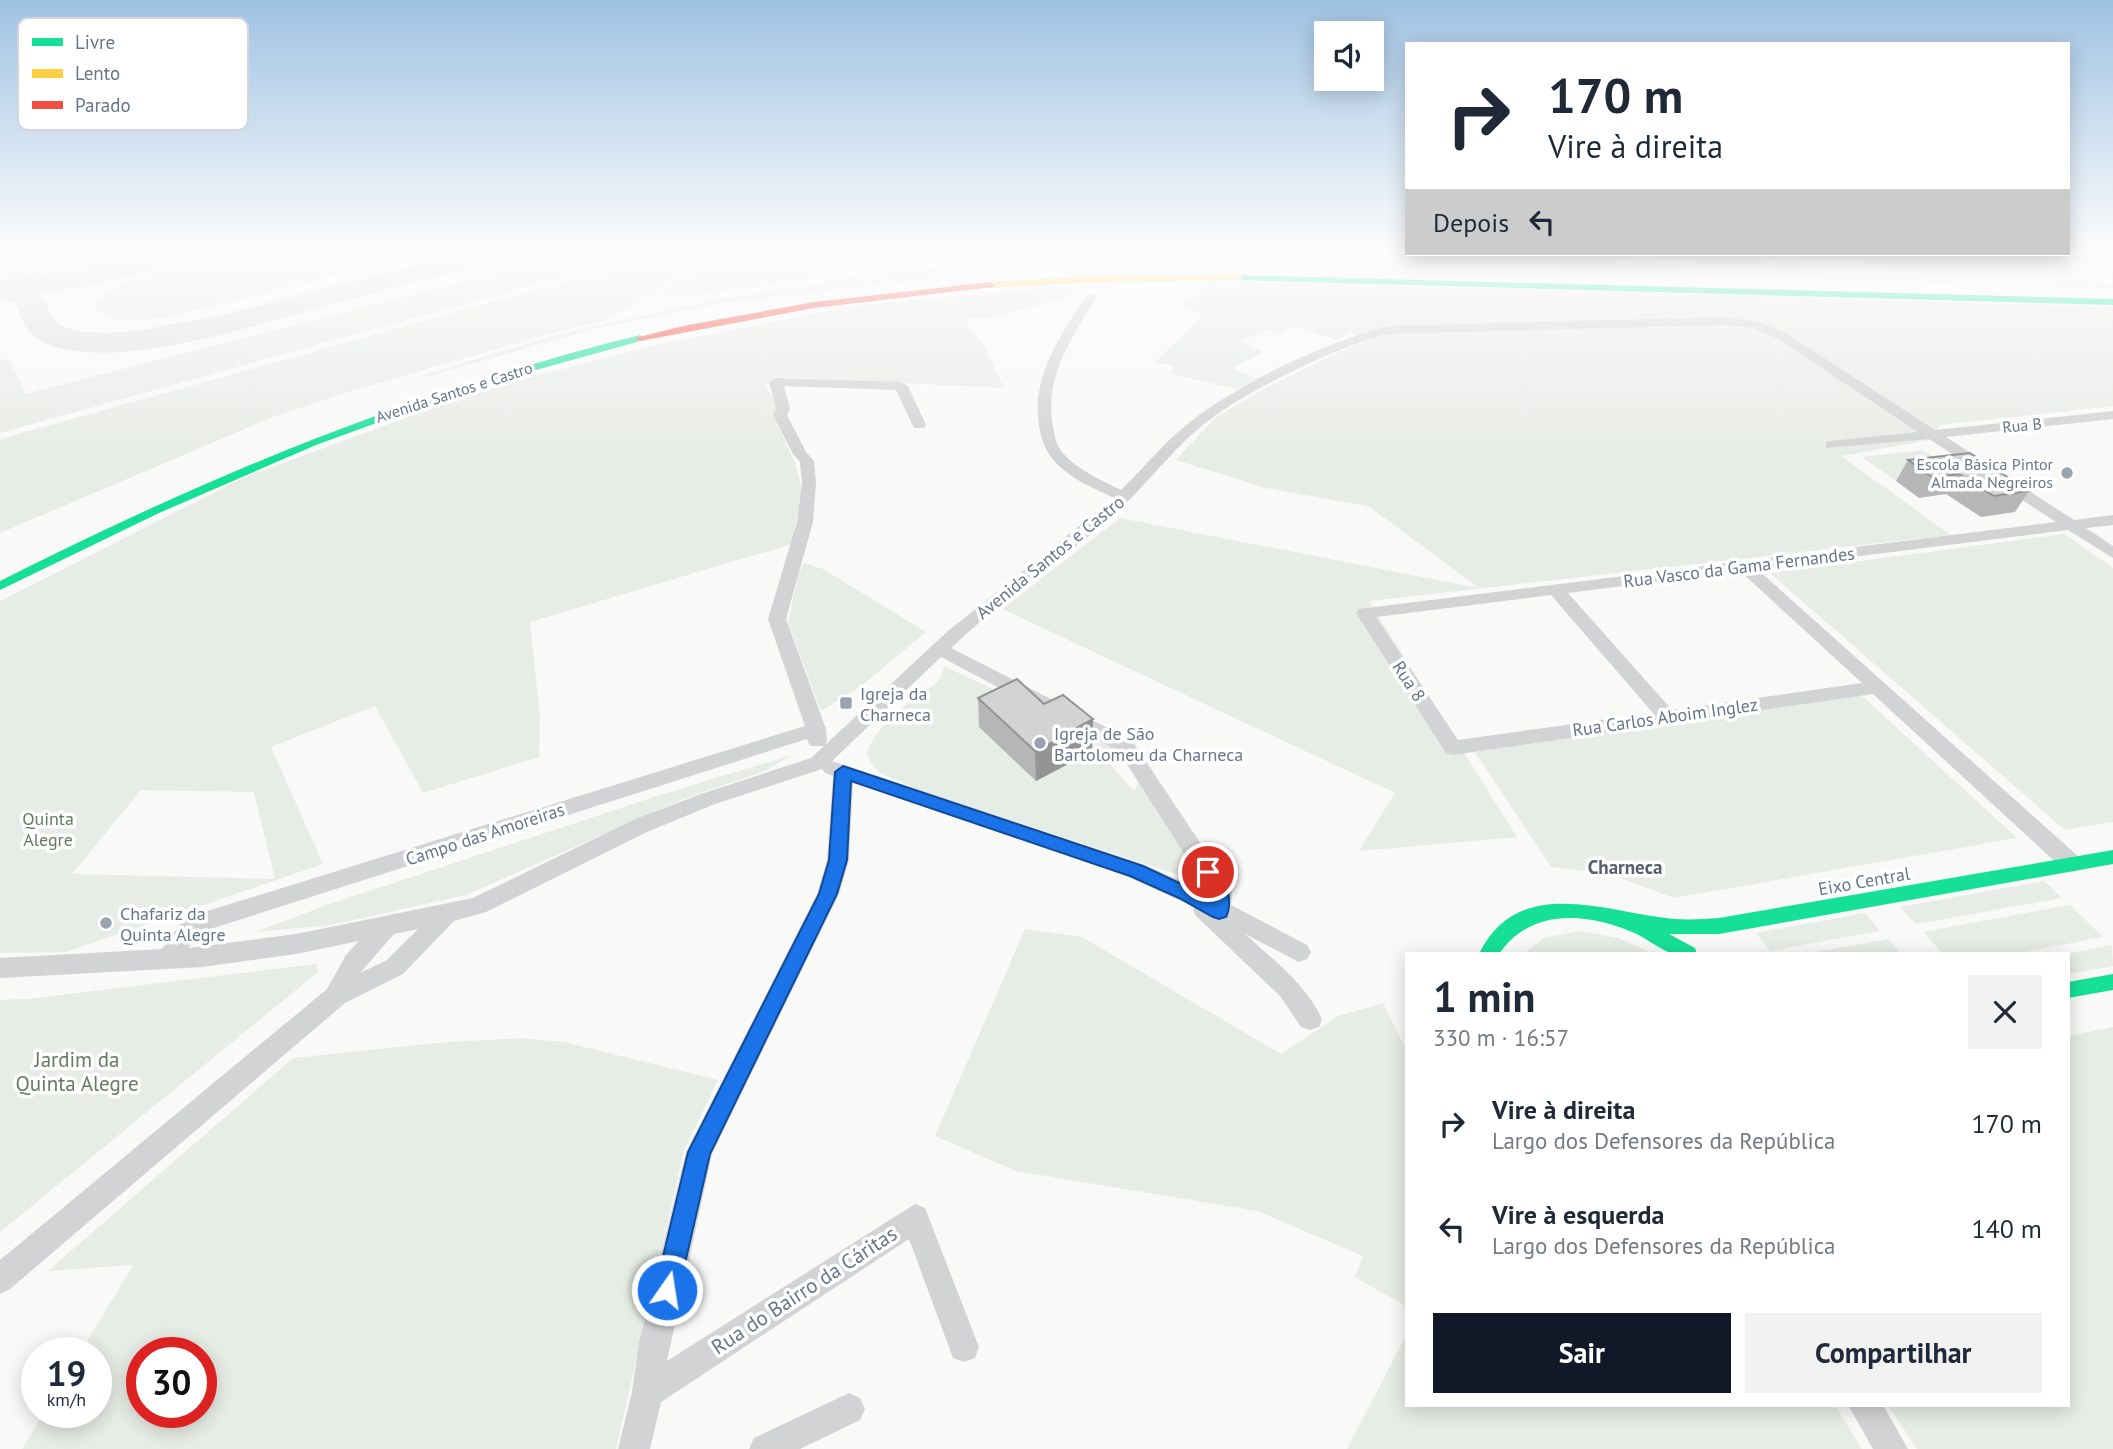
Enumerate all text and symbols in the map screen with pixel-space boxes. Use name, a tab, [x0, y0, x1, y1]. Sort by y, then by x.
legend	[18, 18, 248, 130]
map controls	[1314, 21, 1384, 91]
button: sound	[1314, 21, 1384, 91]
text: Livre	[75, 30, 115, 54]
text: Lento	[75, 61, 120, 85]
text: 170 m	[1548, 63, 1683, 127]
icon: right	[1433, 70, 1524, 161]
text: Parado	[75, 93, 131, 117]
text: Vire à direita	[1548, 125, 1723, 167]
icon: left	[1523, 203, 1561, 241]
text: Depois	[1433, 206, 1509, 239]
street label: Avenida Santos e Castro	[373, 357, 535, 427]
street label: Rua B	[2001, 413, 2043, 437]
place label: Escola Básica Pintor Almada Negreiros	[1916, 454, 2054, 492]
marker: Escola Básica Pintor Almada Negreiros	[2059, 465, 2075, 481]
street label: Avenida Santos e Castro	[971, 490, 1129, 624]
street label: Rua Vasco da Gama Fernandes	[1622, 541, 1856, 593]
street label: Rua 8	[1387, 656, 1431, 706]
place label: Igreja da Charneca	[860, 682, 931, 726]
street label: Rua Carlos Aboim Inglez	[1571, 693, 1759, 741]
marker: Igreja da Charneca	[838, 695, 854, 711]
place label: Igreja de São Bartolomeu da Charneca	[1054, 722, 1243, 766]
marker: Igreja de São Bartolomeu da Charneca	[1032, 735, 1048, 751]
street label: Campo das Amoreiras	[403, 797, 567, 871]
park label: Quinta Alegre	[22, 807, 74, 851]
pin	[1178, 842, 1238, 902]
icon: arrive	[1189, 853, 1227, 891]
district label: Charneca	[1588, 855, 1662, 879]
street label: Eixo Central	[1816, 861, 1912, 900]
place label: Chafariz da Quinta Alegre	[120, 902, 226, 946]
marker: Chafariz da Quinta Alegre	[98, 915, 114, 931]
text: 1 min	[1433, 969, 1535, 1024]
button: close	[1968, 975, 2042, 1049]
text: 330 m · 16:57	[1433, 1023, 1569, 1052]
park label: Jardim da Quinta Alegre	[15, 1046, 139, 1097]
text: Vire à direita	[1492, 1093, 1635, 1126]
icon: right	[1433, 1105, 1471, 1143]
text: 170 m	[1971, 1107, 2042, 1140]
text: Largo dos Defensores da República	[1492, 1126, 1836, 1155]
text: Vire à esquerda	[1492, 1198, 1664, 1231]
icon: left	[1433, 1210, 1471, 1248]
text: 140 m	[1971, 1212, 2042, 1245]
street label: Rua do Bairro da Cáritas	[706, 1220, 902, 1360]
text: Largo dos Defensores da República	[1492, 1231, 1836, 1260]
position arrow	[630, 1253, 704, 1327]
button: Sair	[1433, 1313, 1731, 1393]
button: Compartilhar	[1745, 1313, 2042, 1393]
speed limit sign: 30	[126, 1337, 217, 1428]
text: 19	[47, 1350, 86, 1396]
text: km/h	[47, 1388, 86, 1411]

